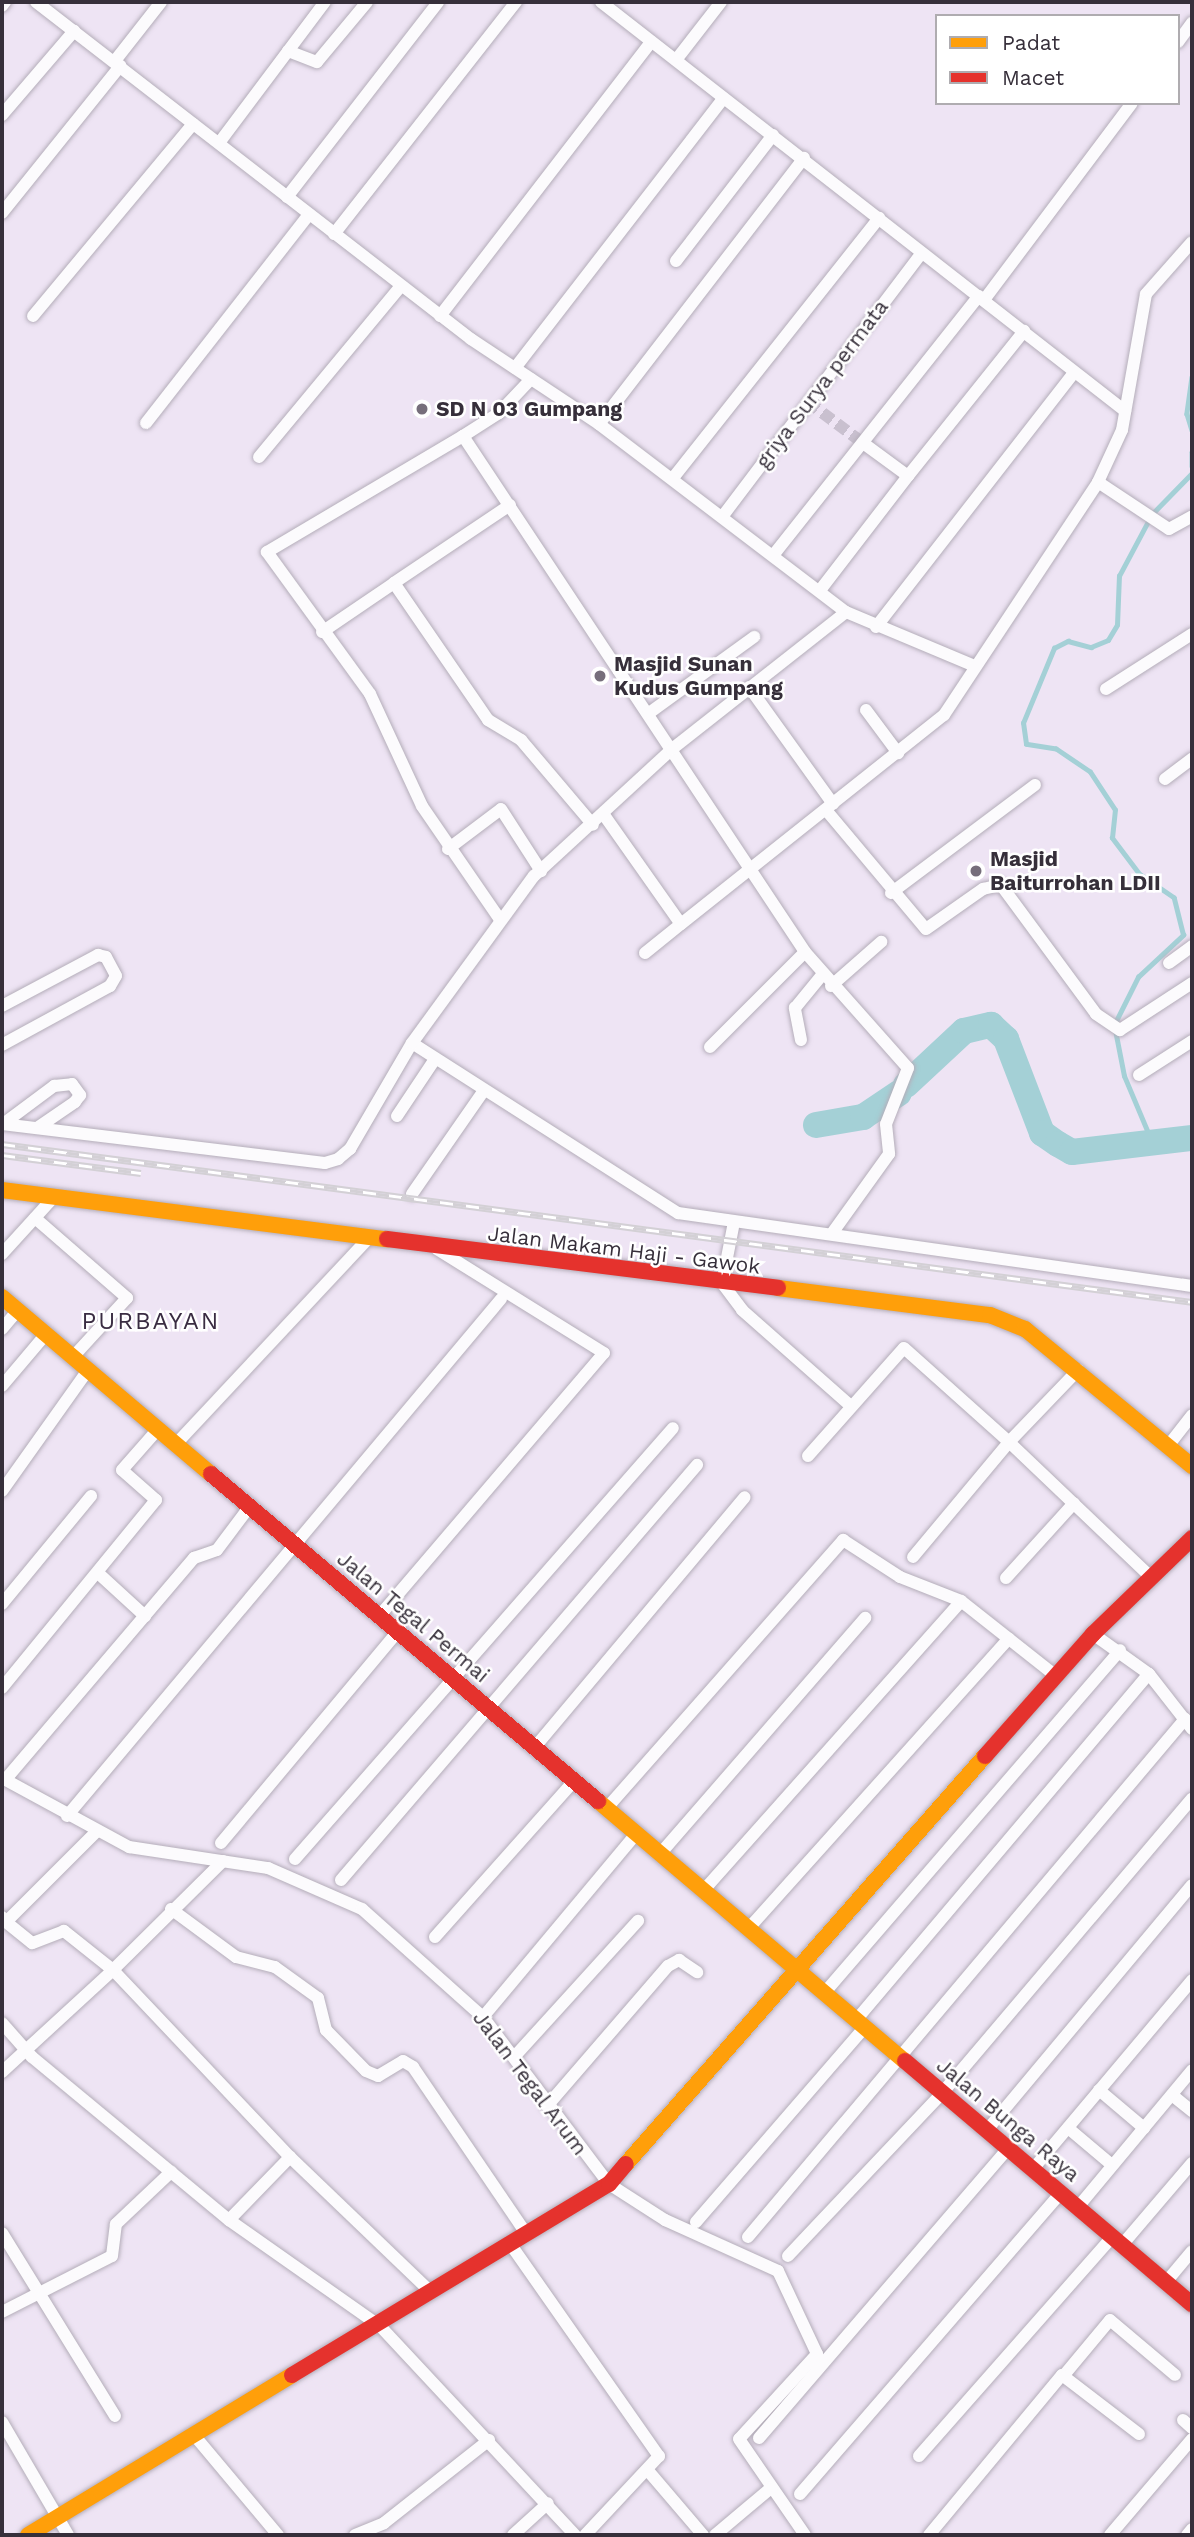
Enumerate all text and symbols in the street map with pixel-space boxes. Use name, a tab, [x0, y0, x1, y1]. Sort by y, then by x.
legend	[935, 14, 1180, 105]
text: Padat	[1002, 30, 1060, 55]
text: Macet	[1002, 65, 1064, 90]
street label: griya Surya permata	[750, 294, 894, 474]
place label: SD N 03 Gumpang	[436, 396, 622, 422]
marker: SD N 03 Gumpang	[414, 401, 430, 417]
place label: Masjid Sunan Kudus Gumpang	[614, 651, 783, 701]
marker: Masjid Sunan Kudus Gumpang	[592, 668, 608, 684]
place label: Masjid Baiturrohan LDII	[990, 846, 1161, 896]
marker: Masjid Baiturrohan LDII	[968, 863, 984, 879]
street label: Jalan Makam Haji - Gawok	[486, 1221, 762, 1279]
district label: PURBAYAN	[83, 1308, 219, 1336]
street label: Jalan Tegal Permai	[331, 1546, 495, 1688]
street label: Jalan Tegal Arum	[467, 2005, 593, 2161]
street label: Jalan Bunga Raya	[931, 2053, 1085, 2187]

